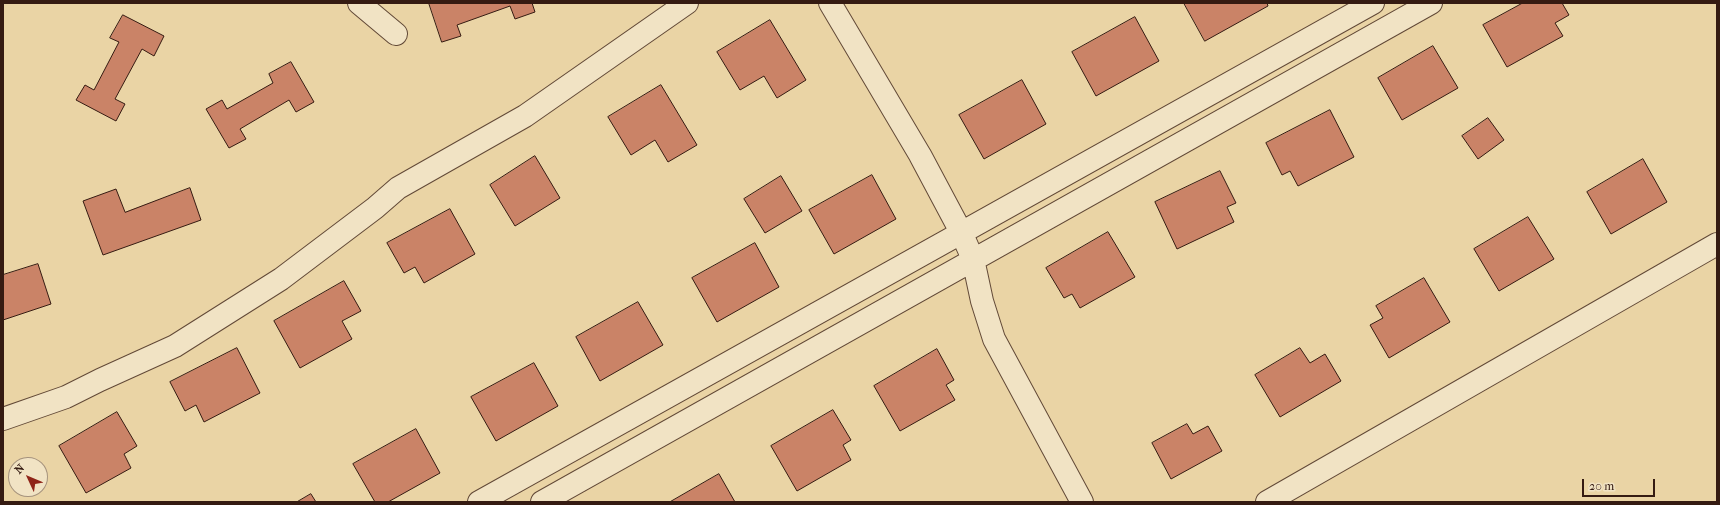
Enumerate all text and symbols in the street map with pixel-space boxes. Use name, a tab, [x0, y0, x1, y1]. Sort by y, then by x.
north arrow	[8, 457, 48, 497]
text: N	[12, 461, 27, 477]
scale bar	[1584, 471, 1657, 497]
text: 20 m	[1589, 479, 1614, 493]

